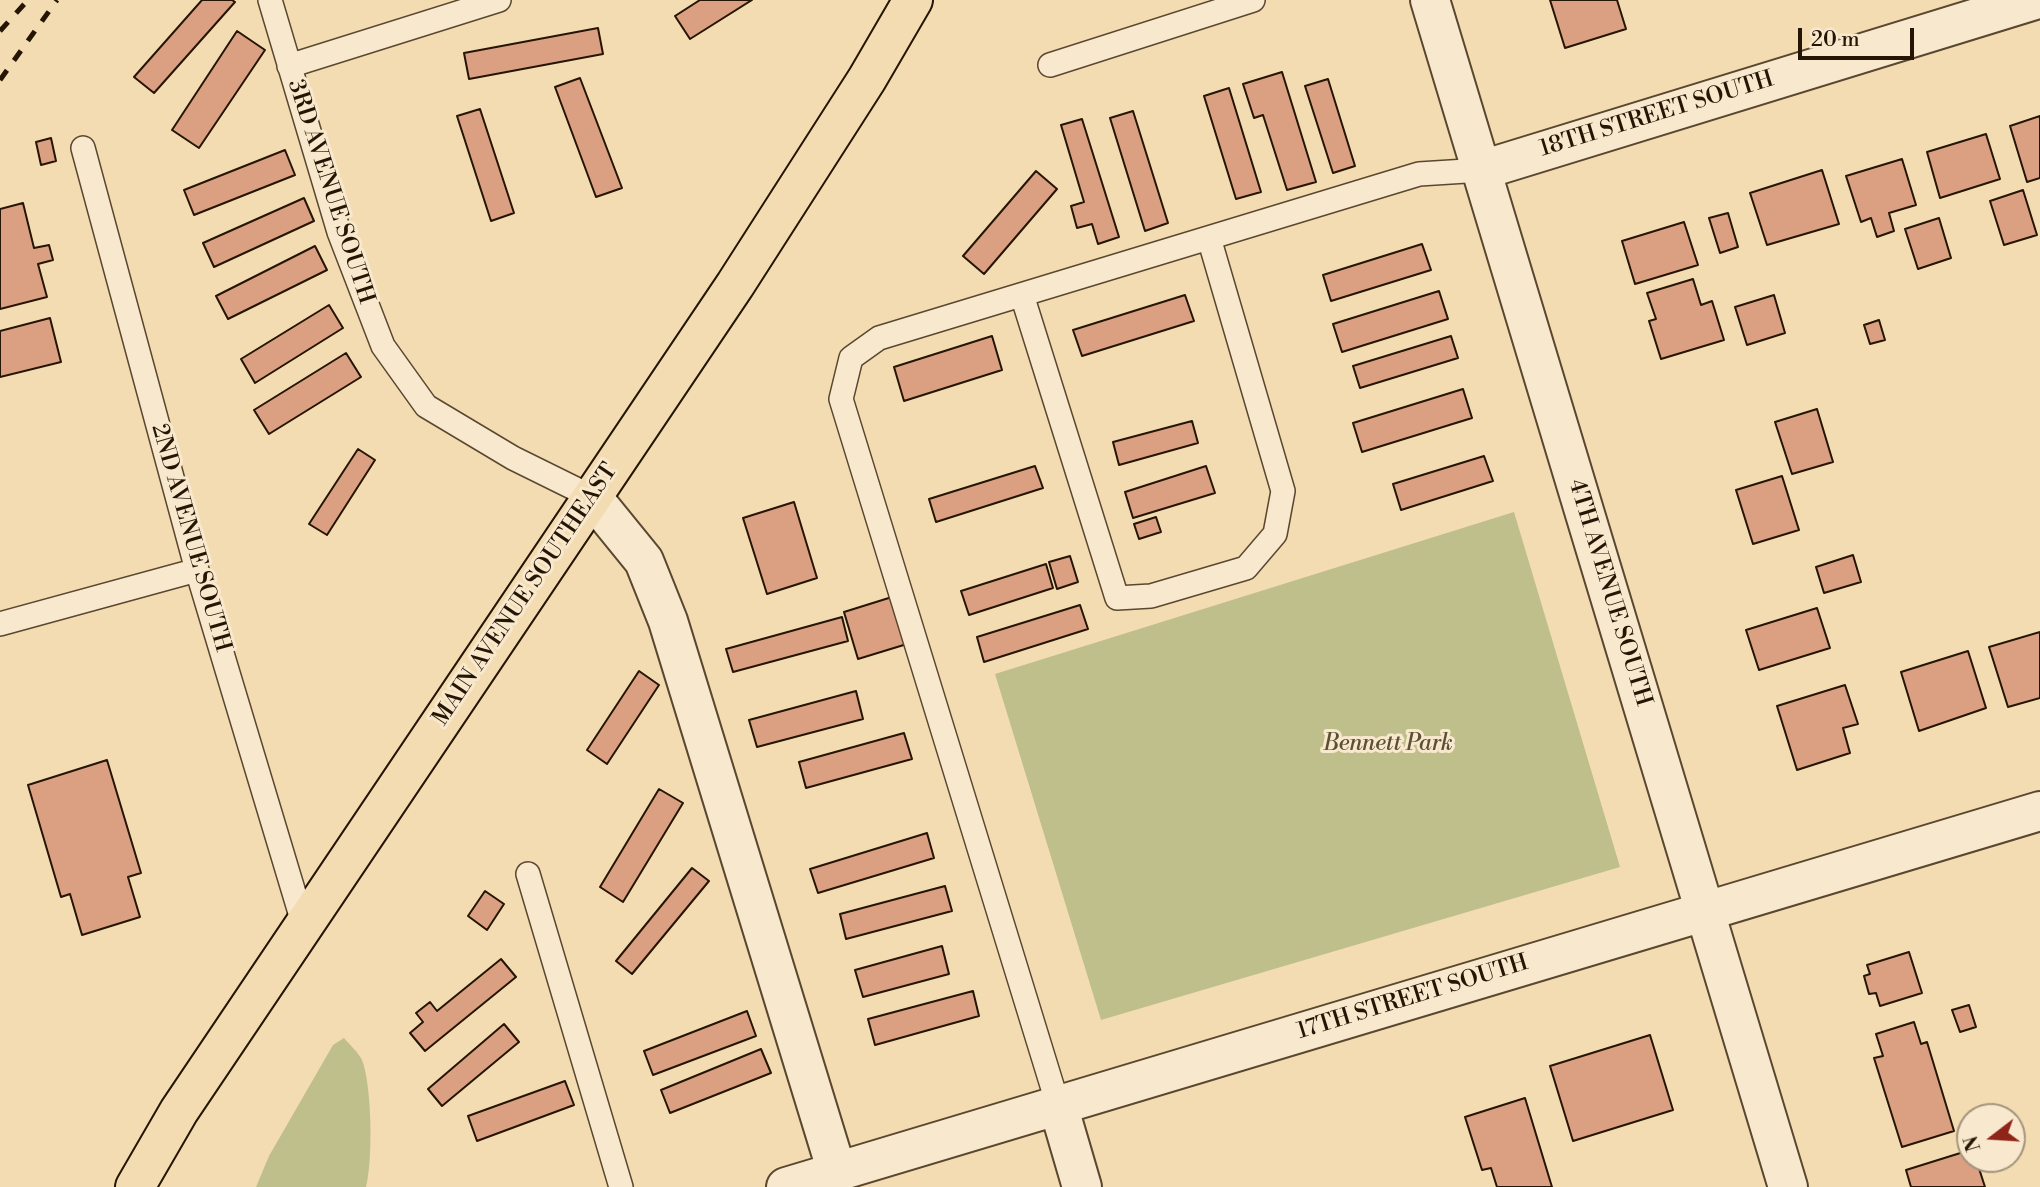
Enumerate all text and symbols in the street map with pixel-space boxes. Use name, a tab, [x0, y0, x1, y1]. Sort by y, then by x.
scale bar	[1802, 14, 1918, 58]
text: 20 m	[1811, 27, 1860, 53]
street label: 18TH STREET SOUTH	[1537, 66, 1777, 164]
street label: 3RD AVENUE SOUTH	[281, 76, 379, 308]
street label: 2ND AVENUE SOUTH	[144, 421, 236, 655]
street label: MAIN AVENUE SOUTHEAST	[428, 459, 624, 731]
street label: 4TH AVENUE SOUTH	[1561, 476, 1657, 710]
park label: Bennett Park	[1323, 730, 1453, 758]
street label: 17TH STREET SOUTH	[1294, 950, 1532, 1046]
north arrow	[1956, 1103, 2026, 1173]
text: N	[1959, 1133, 1987, 1154]

